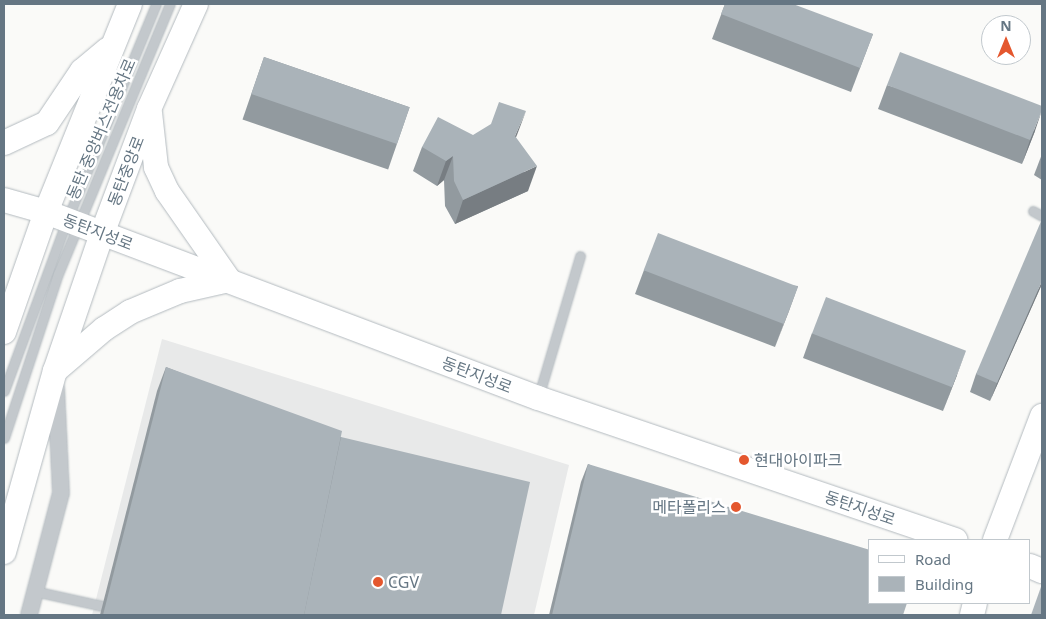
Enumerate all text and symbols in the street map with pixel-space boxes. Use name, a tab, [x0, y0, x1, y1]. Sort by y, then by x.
north arrow	[981, 15, 1031, 65]
text: N	[1000, 16, 1012, 35]
street label: 동탄 중앙버스전용차로	[63, 56, 139, 202]
street label: 동탄중앙로	[104, 133, 148, 209]
street label: 동탄지성로	[60, 210, 136, 254]
street label: 동탄지성로	[439, 353, 515, 397]
place label: 현대아이파크	[754, 450, 842, 470]
marker: 현대아이파크	[738, 454, 750, 466]
street label: 동탄지성로	[822, 487, 898, 529]
place label: 메타폴리스	[652, 497, 726, 517]
marker: 메타폴리스	[730, 501, 742, 513]
legend	[868, 539, 1031, 604]
text: Road	[915, 549, 951, 569]
place label: CGV	[388, 572, 419, 592]
text: Building	[915, 574, 973, 594]
marker: CGV	[372, 576, 384, 588]

